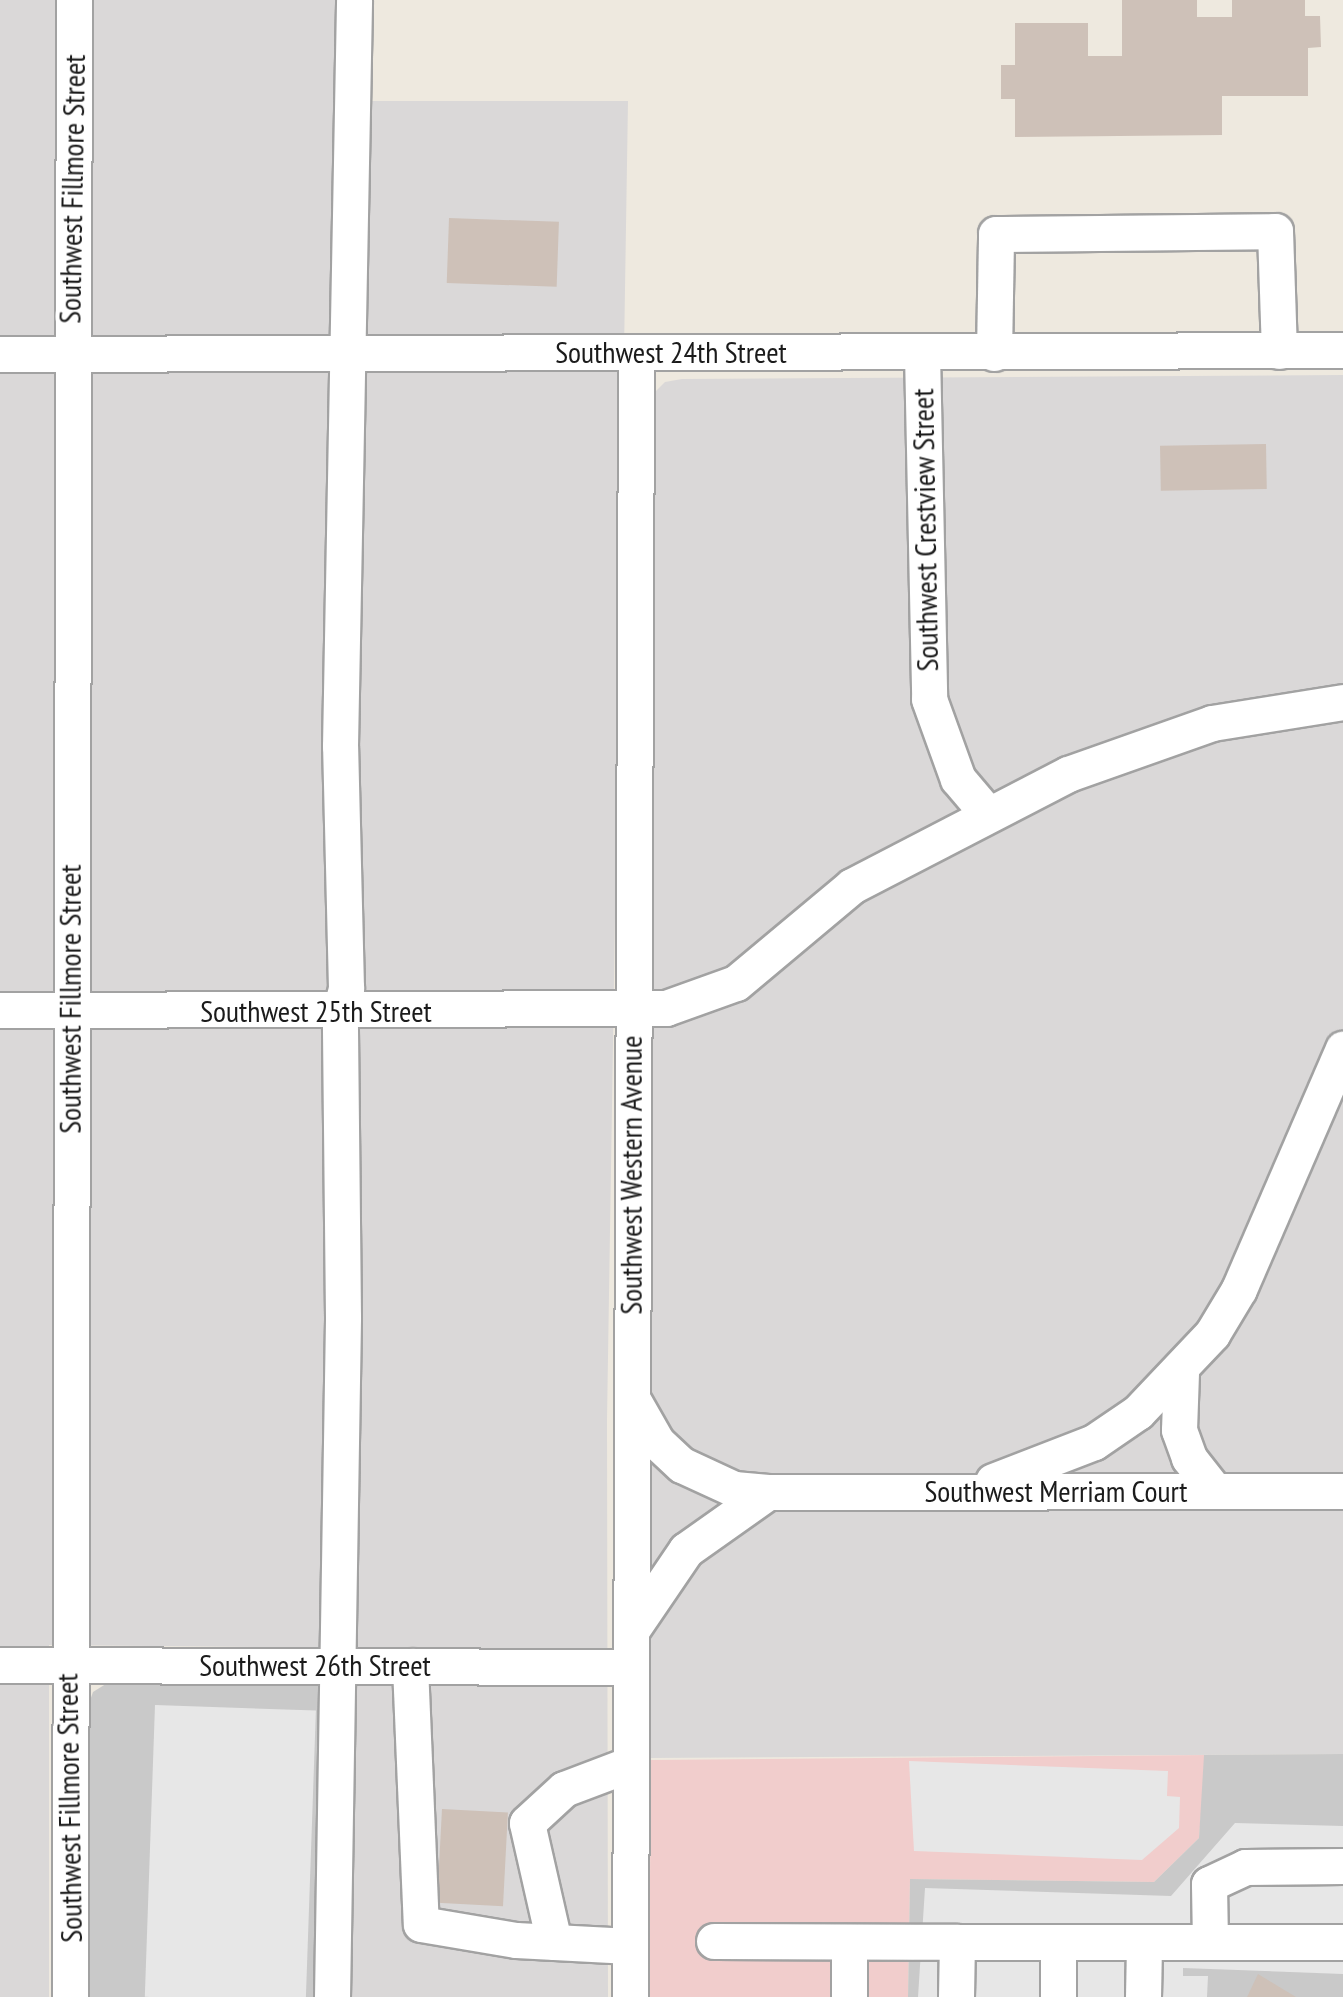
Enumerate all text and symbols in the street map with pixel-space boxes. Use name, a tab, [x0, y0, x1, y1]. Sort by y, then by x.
street label: Southwest Fillmore Street	[52, 54, 92, 324]
street label: Southwest 24th Street	[555, 334, 787, 370]
street label: Southwest Crestview Street	[905, 388, 945, 672]
street label: Southwest Fillmore Street	[52, 864, 88, 1134]
street label: Southwest 25th Street	[200, 993, 432, 1029]
street label: Southwest Western Avenue	[613, 1035, 649, 1315]
street label: Southwest Merriam Court	[924, 1473, 1188, 1509]
street label: Southwest 26th Street	[199, 1647, 431, 1683]
street label: Southwest Fillmore Street	[49, 1673, 89, 1943]

